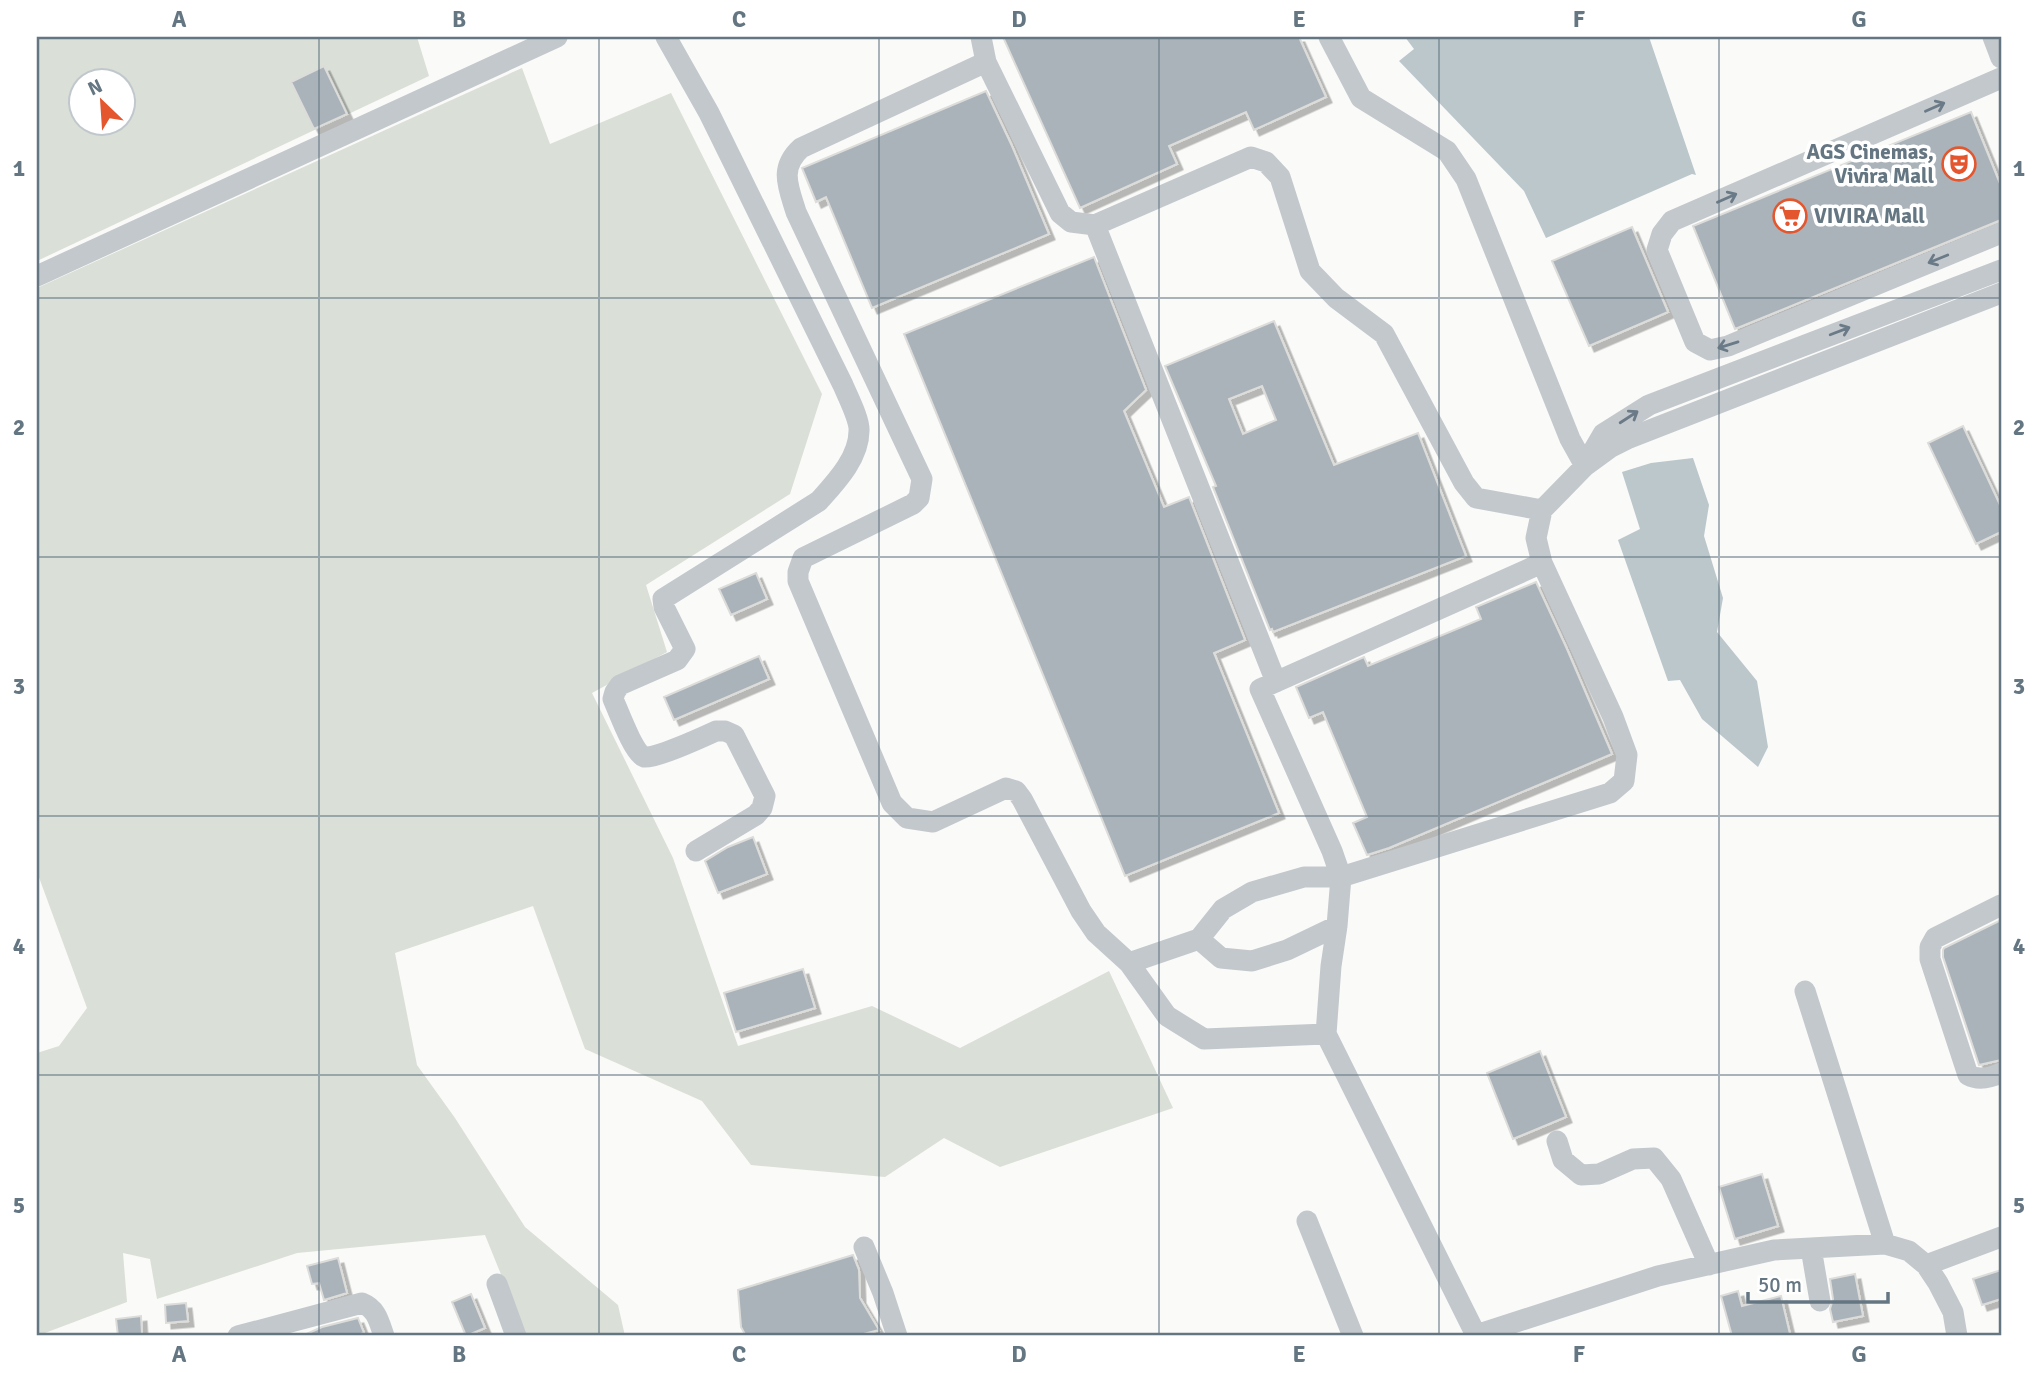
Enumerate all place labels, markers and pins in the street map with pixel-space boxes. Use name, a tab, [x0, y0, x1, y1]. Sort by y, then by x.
place label: AGS Cinemas, Vivira Mall	[1807, 139, 1934, 189]
theatre icon: AGS Cinemas, Vivira Mall	[1940, 145, 1978, 183]
supermarket icon: VIVIRA Mall	[1771, 197, 1809, 235]
place label: VIVIRA Mall	[1814, 203, 1925, 229]

